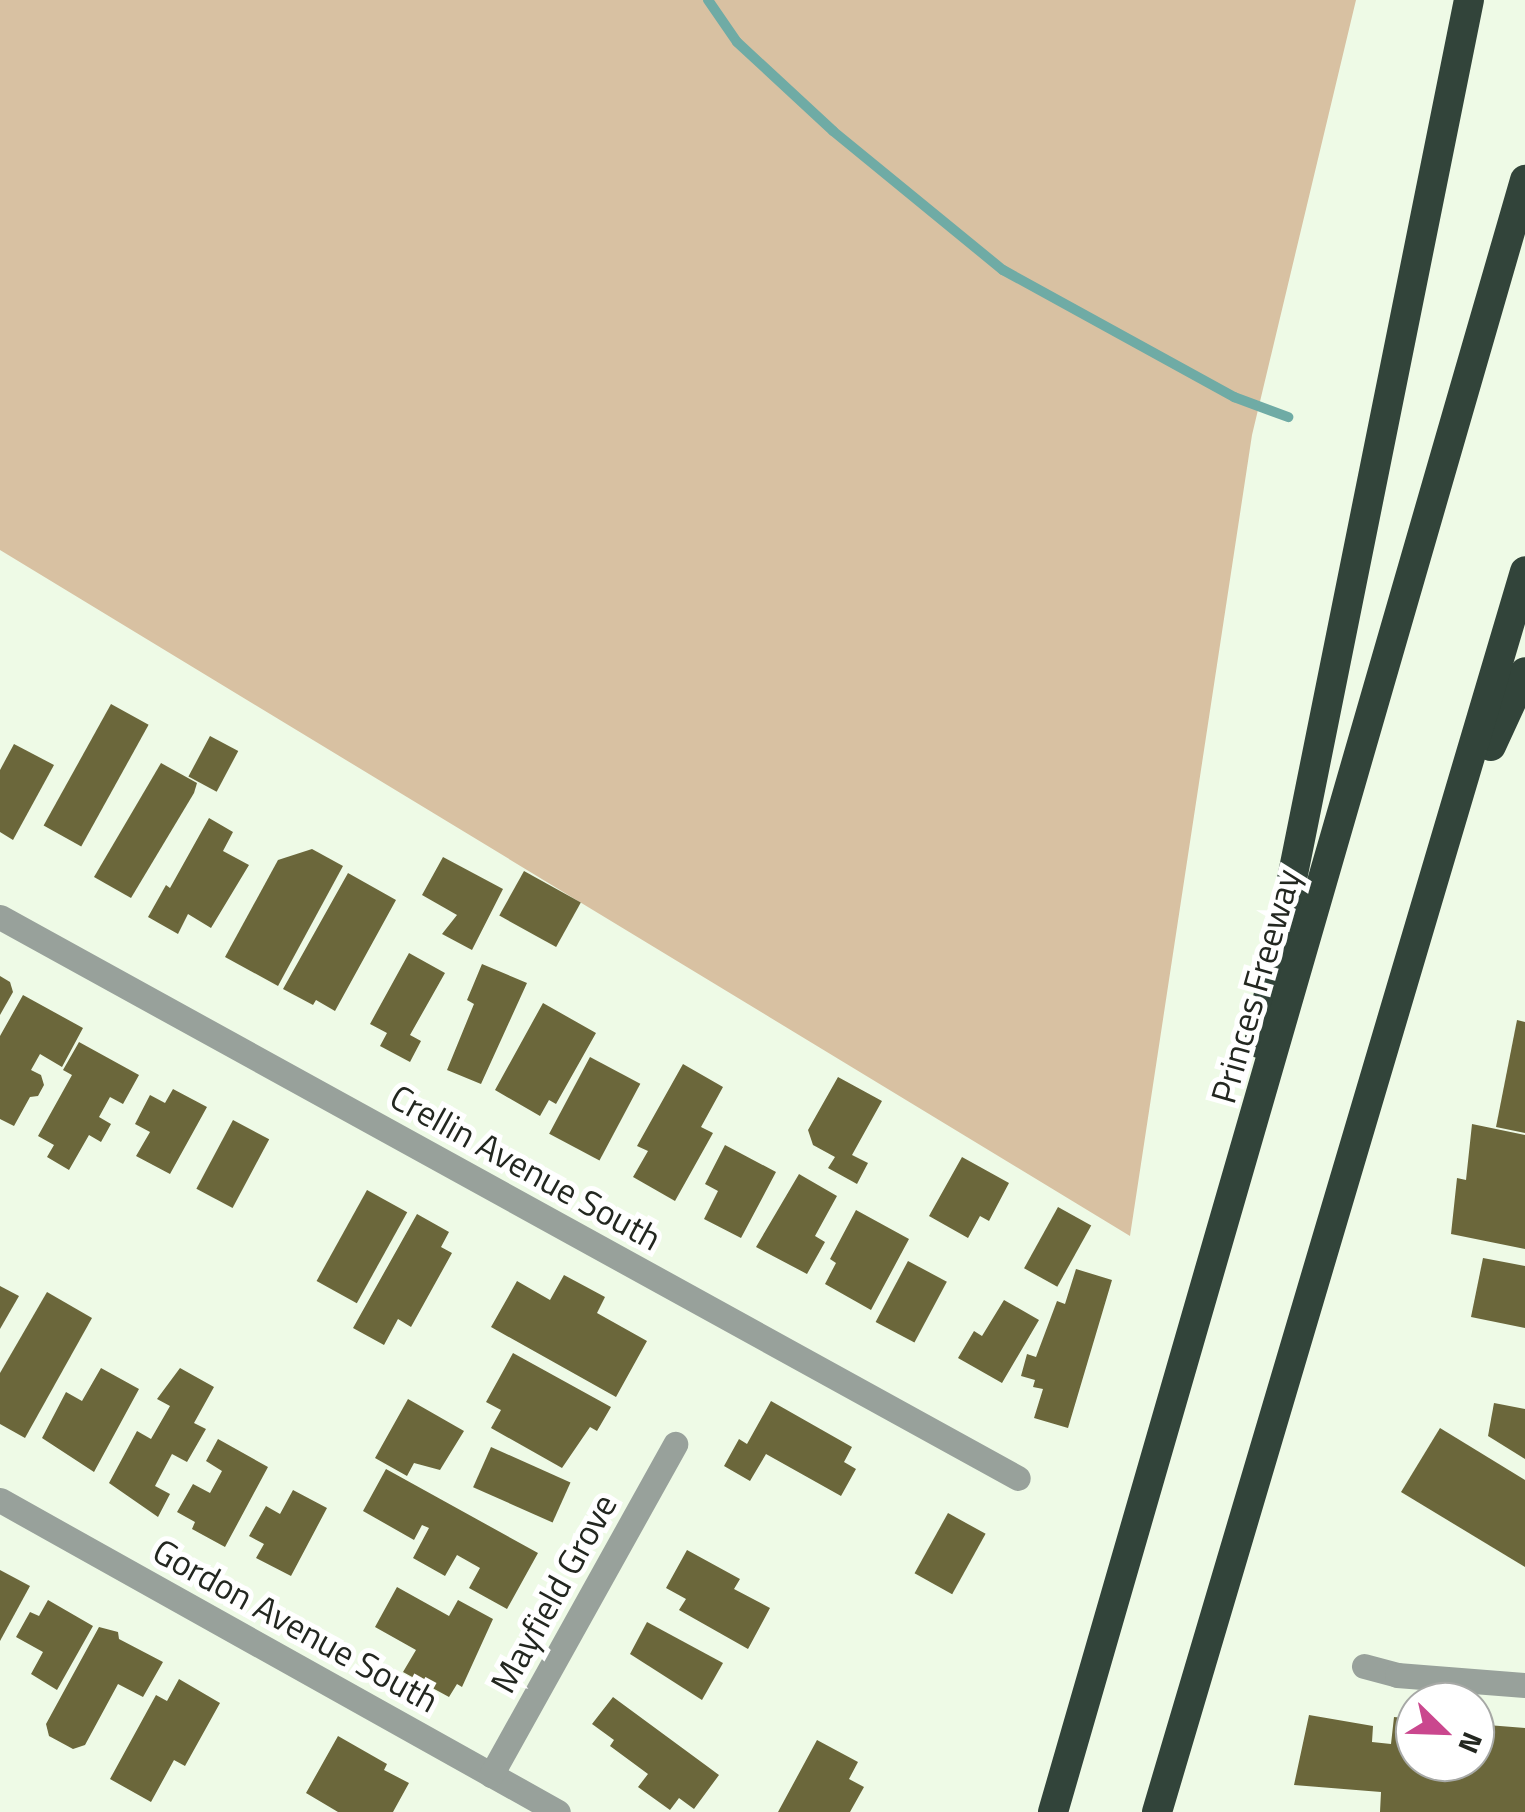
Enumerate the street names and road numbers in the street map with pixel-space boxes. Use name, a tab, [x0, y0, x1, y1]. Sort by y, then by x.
street label: Princes Freeway	[1202, 864, 1308, 1108]
street label: Crellin Avenue South	[383, 1075, 669, 1259]
street label: Mayfield Grove	[481, 1486, 625, 1700]
street label: Gordon Avenue South	[146, 1529, 446, 1721]

